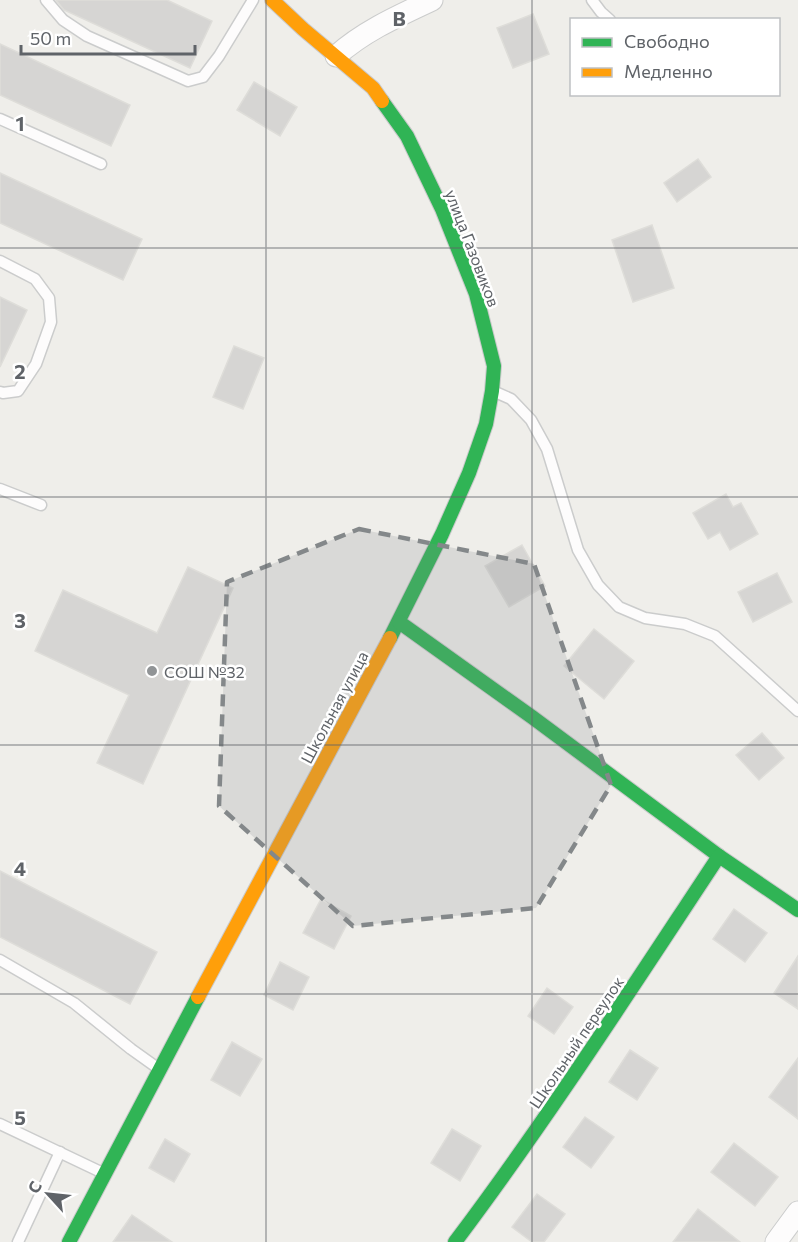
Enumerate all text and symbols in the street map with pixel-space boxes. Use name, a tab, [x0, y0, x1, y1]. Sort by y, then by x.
text: B	[392, 6, 406, 30]
scale bar	[21, 18, 195, 56]
legend	[570, 18, 780, 96]
text: 50 m	[30, 27, 71, 49]
text: Свободно	[624, 30, 710, 52]
text: Медленно	[624, 60, 713, 82]
text: 1	[15, 111, 25, 135]
street label: улица Газовиков	[442, 187, 504, 309]
text: 2	[14, 359, 26, 383]
text: 3	[14, 608, 26, 632]
street label: Школьная улица	[296, 648, 372, 766]
place label: СОШ №32	[164, 662, 245, 681]
marker: СОШ №32	[145, 664, 159, 678]
text: 4	[14, 856, 26, 880]
street label: Школьный переулок	[525, 972, 627, 1112]
text: 5	[14, 1105, 26, 1129]
north arrow	[18, 1164, 78, 1224]
text: С	[23, 1178, 45, 1196]

